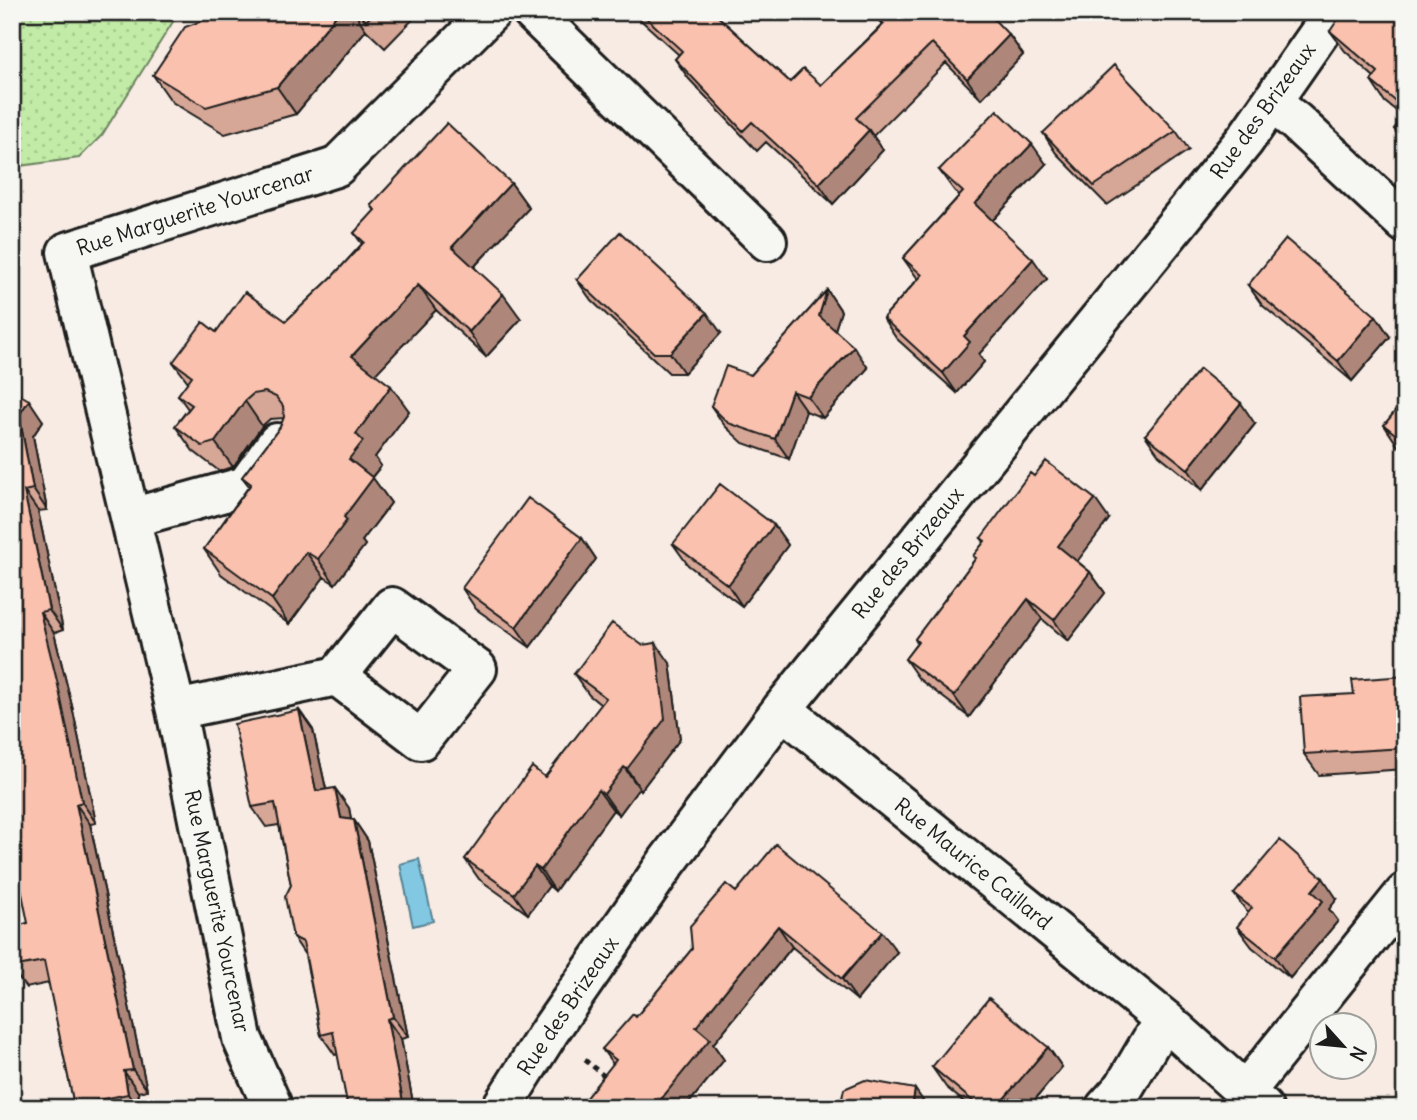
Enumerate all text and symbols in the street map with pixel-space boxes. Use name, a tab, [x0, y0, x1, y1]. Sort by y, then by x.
street label: Rue des Brizeaux	[1204, 37, 1321, 184]
street label: Rue Marguerite Yourcenar	[73, 159, 317, 262]
street label: Rue des Brizeaux	[846, 481, 969, 624]
street label: Rue Marguerite Yourcenar	[179, 787, 257, 1035]
street label: Rue Maurice Caillard	[889, 792, 1058, 935]
street label: Rue des Brizeaux	[511, 931, 624, 1081]
north arrow	[1308, 1012, 1378, 1082]
text: N	[1344, 1042, 1372, 1065]

